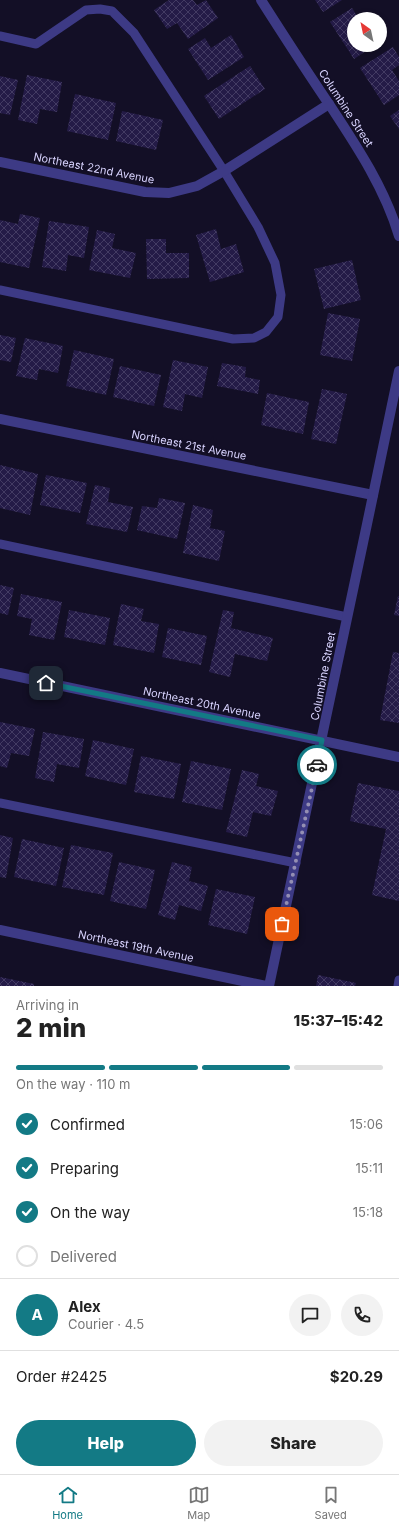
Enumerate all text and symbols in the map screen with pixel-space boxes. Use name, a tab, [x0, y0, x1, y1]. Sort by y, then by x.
north arrow	[347, 12, 387, 52]
map controls	[347, 12, 387, 52]
street label: Columbine Street	[316, 66, 377, 150]
street label: Northeast 22nd Avenue	[32, 149, 156, 187]
street label: Northeast 21st Avenue	[130, 427, 248, 463]
street label: Columbine Street	[308, 630, 339, 721]
pin	[29, 666, 63, 700]
icon: home	[35, 672, 57, 694]
street label: Northeast 20th Avenue	[142, 684, 262, 722]
courier	[297, 745, 337, 785]
icon: car	[306, 754, 328, 776]
pin	[265, 907, 299, 941]
icon: bag	[271, 913, 293, 935]
street label: Northeast 19th Avenue	[77, 927, 195, 965]
text: Arriving in	[16, 997, 79, 1013]
text: 15:37–15:42	[294, 1011, 383, 1030]
text: 2 min	[16, 1012, 86, 1043]
text: On the way · 110 m	[16, 1076, 130, 1092]
icon: check	[16, 1113, 38, 1135]
text: Confirmed	[50, 1115, 125, 1134]
text: 15:06	[350, 1116, 383, 1132]
icon: check	[16, 1157, 38, 1179]
text: Preparing	[50, 1159, 119, 1178]
text: 15:11	[355, 1160, 383, 1176]
icon: check	[16, 1201, 38, 1223]
text: On the way	[50, 1203, 130, 1222]
text: 15:18	[353, 1204, 383, 1220]
text: Delivered	[50, 1247, 117, 1266]
button: chat	[289, 1294, 331, 1336]
button: phone	[341, 1294, 383, 1336]
text: Alex	[68, 1297, 101, 1316]
text: A	[31, 1305, 43, 1324]
text: Courier · 4.5	[68, 1316, 144, 1332]
text: Order #2425	[16, 1367, 107, 1386]
text: $20.29	[330, 1367, 383, 1386]
button: Help	[16, 1420, 196, 1466]
button: Share	[204, 1420, 383, 1466]
tab: Home	[52, 1484, 83, 1522]
tab: Map	[187, 1484, 210, 1522]
tab: Saved	[315, 1484, 347, 1522]

